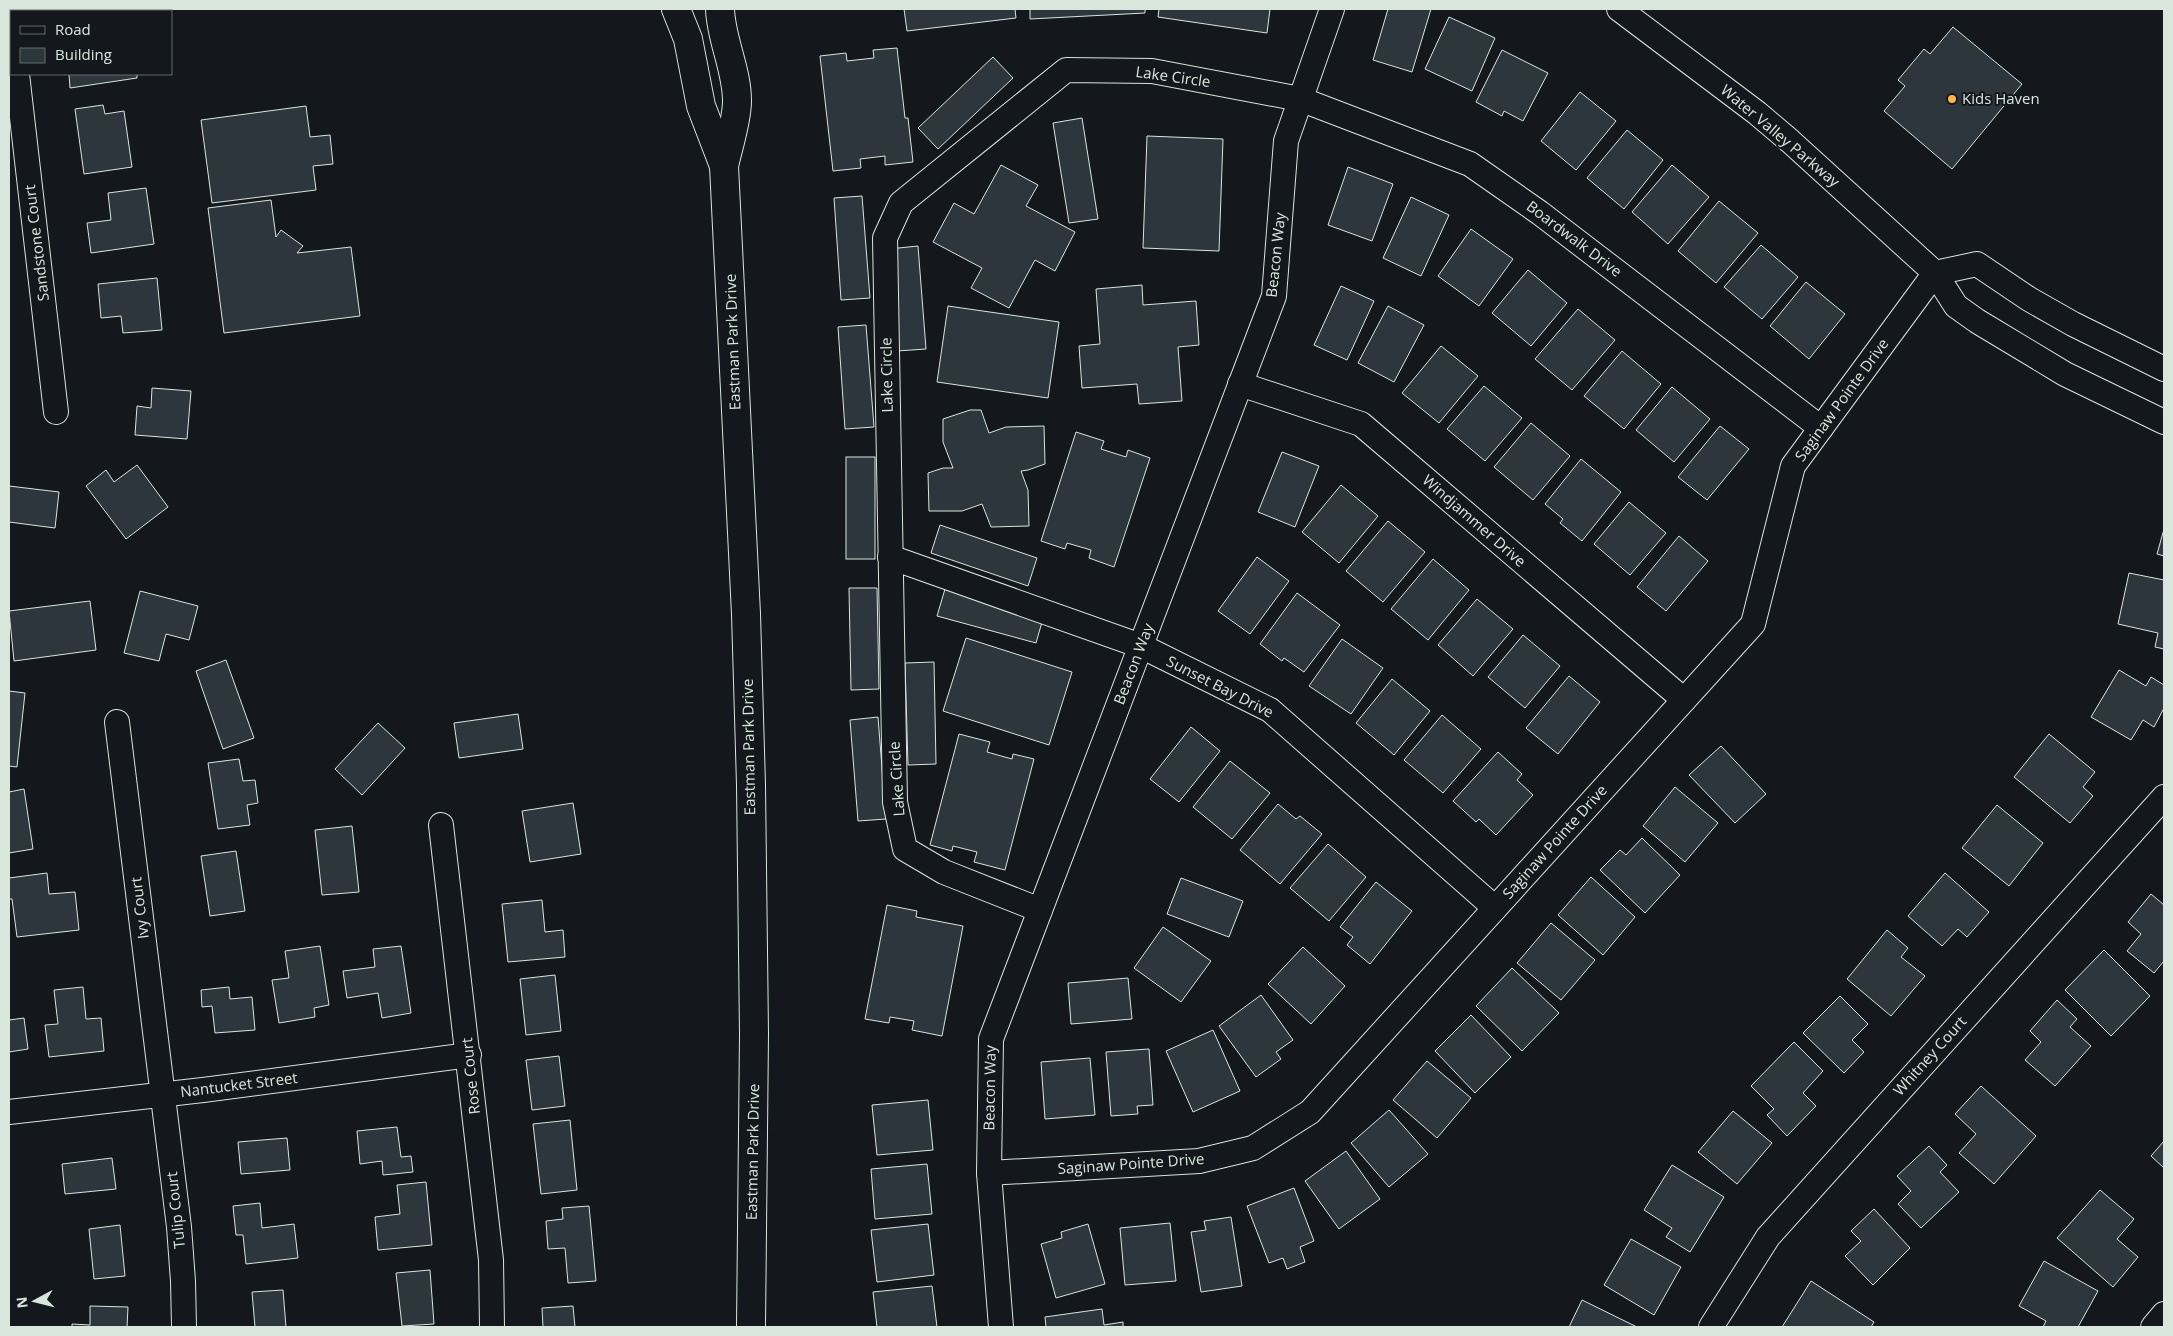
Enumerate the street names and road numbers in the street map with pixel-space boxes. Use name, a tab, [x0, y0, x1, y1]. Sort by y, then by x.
street label: Lake Circle	[1135, 61, 1212, 91]
street label: Water Valley Parkway	[1717, 80, 1845, 191]
street label: Sandstone Court	[19, 184, 53, 302]
street label: Boardwalk Drive	[1523, 196, 1626, 281]
street label: Beacon Way	[1261, 211, 1289, 298]
street label: Eastman Park Drive	[720, 273, 744, 411]
street label: Saginaw Pointe Drive	[1790, 334, 1892, 465]
street label: Lake Circle	[875, 337, 897, 413]
street label: Windjammer Drive	[1419, 470, 1531, 571]
street label: Beacon Way	[1108, 620, 1158, 707]
street label: Sunset Bay Drive	[1164, 651, 1277, 722]
street label: Eastman Park Drive	[737, 679, 759, 815]
street label: Lake Circle	[883, 741, 909, 817]
street label: Saginaw Pointe Drive	[1498, 780, 1611, 903]
street label: Ivy Court	[125, 876, 153, 940]
street label: Whitney Court	[1888, 1011, 1970, 1099]
street label: Rose Court	[456, 1037, 484, 1115]
street label: Beacon Way	[978, 1045, 1000, 1131]
street label: Nantucket Street	[179, 1067, 299, 1101]
street label: Eastman Park Drive	[741, 1084, 763, 1220]
street label: Saginaw Pointe Drive	[1057, 1148, 1205, 1178]
street label: Tulip Court	[161, 1171, 189, 1250]

